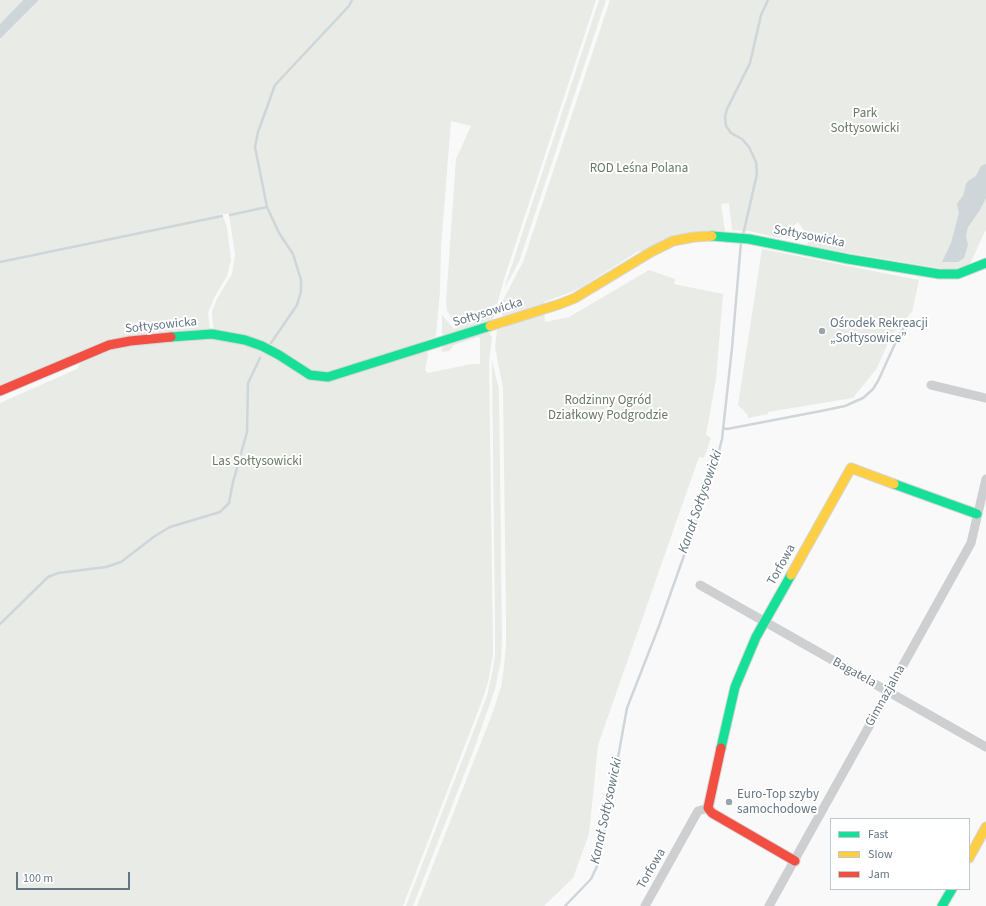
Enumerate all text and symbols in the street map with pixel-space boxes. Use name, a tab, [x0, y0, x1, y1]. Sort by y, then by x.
park label: Park Sołtysowicki	[830, 106, 900, 137]
park label: ROD Leśna Polana	[590, 161, 688, 177]
street label: Sołtysowicka	[772, 222, 846, 252]
street label: Sołtysowicka	[451, 295, 525, 331]
street label: Sołtysowicka	[124, 314, 198, 338]
place label: Ośrodek Rekreacji „Sołtysowice”	[830, 316, 928, 347]
marker: Ośrodek Rekreacji „Sołtysowice”	[817, 326, 827, 336]
park label: Rodzinny Ogród Działkowy Podgrodzie	[548, 393, 668, 424]
water label: Kanał Sołtysowicki	[675, 448, 727, 556]
park label: Las Sołtysowicki	[212, 454, 302, 470]
street label: Torfowa	[764, 542, 800, 588]
street label: Bagatela	[829, 655, 879, 691]
street label: Gimnazjalna	[863, 663, 909, 729]
water label: Kanał Sołtysowicki	[588, 756, 626, 866]
place label: Euro-Top szyby samochodowe	[737, 787, 819, 818]
marker: Euro-Top szyby samochodowe	[724, 797, 734, 807]
legend	[830, 818, 970, 890]
text: Fast	[868, 826, 888, 843]
street label: Torfowa	[634, 846, 670, 892]
text: Slow	[868, 846, 893, 863]
scale bar	[18, 864, 132, 890]
text: Jam	[868, 866, 890, 883]
text: 100 m	[23, 870, 53, 887]

